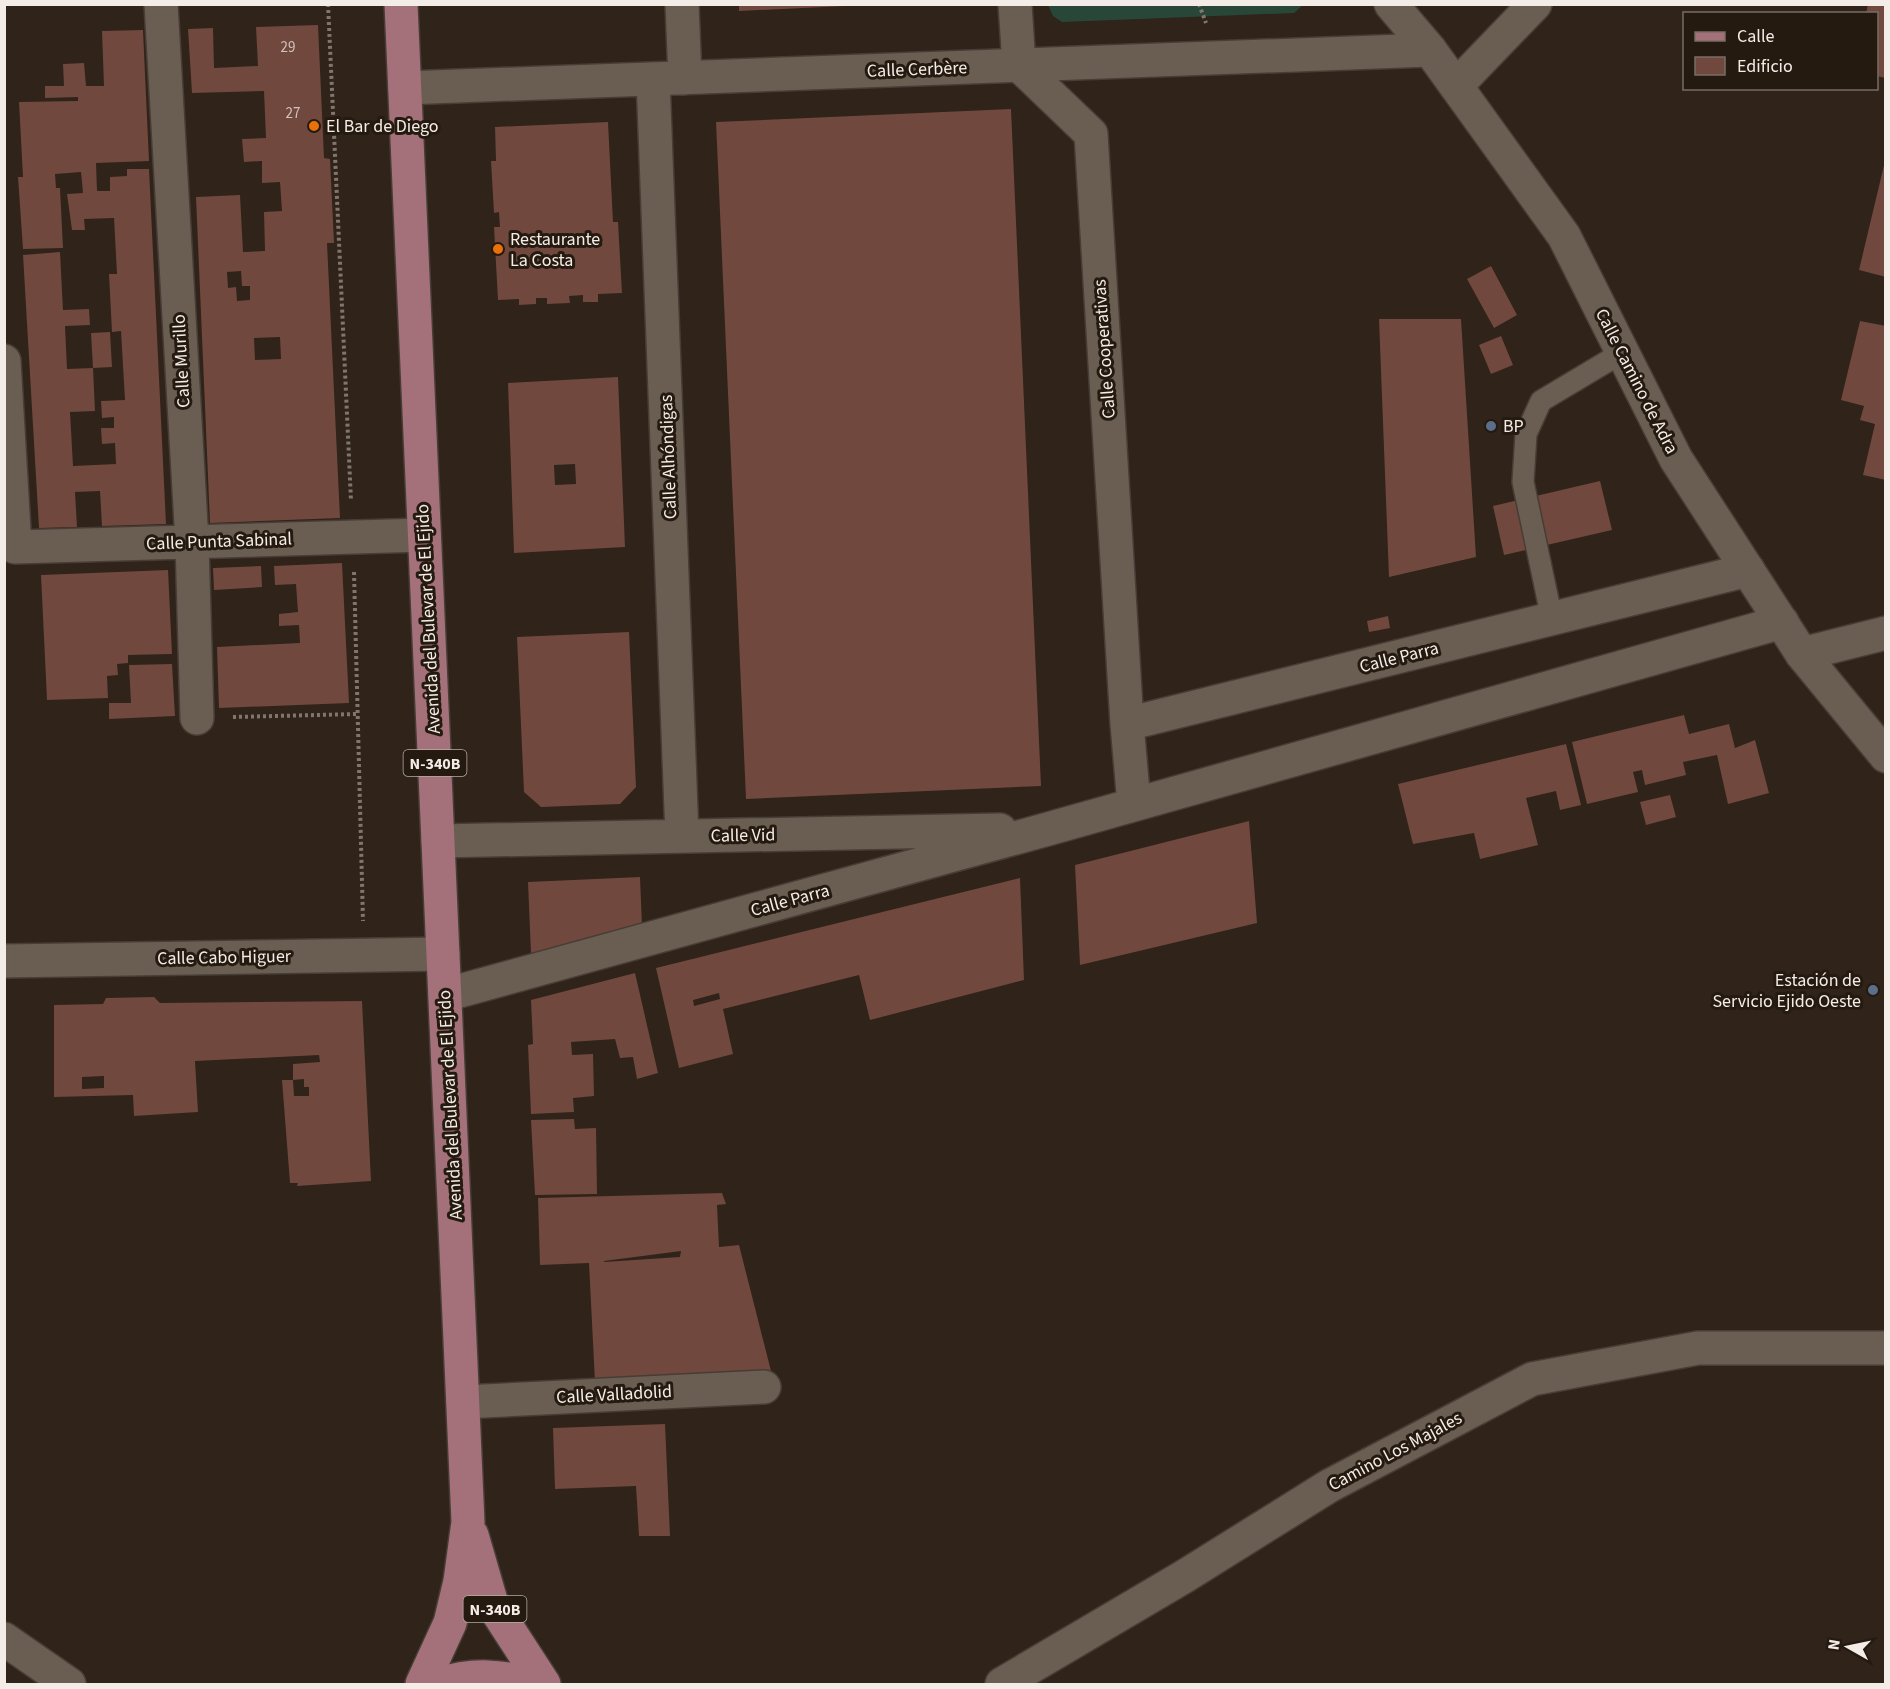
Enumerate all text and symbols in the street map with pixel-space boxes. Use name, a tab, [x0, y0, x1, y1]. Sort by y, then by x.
legend	[1683, 12, 1878, 90]
text: Calle	[1737, 24, 1775, 49]
house number: 29	[281, 37, 295, 58]
text: Edificio	[1737, 54, 1793, 79]
street label: Calle Cerbère	[866, 55, 968, 84]
house number: 27	[286, 103, 300, 124]
place label: El Bar de Diego	[326, 114, 439, 139]
marker: El Bar de Diego	[307, 119, 321, 133]
place label: Restaurante La Costa	[510, 227, 600, 273]
marker: Restaurante La Costa	[491, 242, 505, 256]
street label: Calle Cooperativas	[1087, 278, 1122, 419]
street label: Calle Camino de Adra	[1589, 304, 1684, 458]
street label: Calle Murillo	[167, 314, 196, 408]
street label: Calle Alhóndigas	[654, 394, 683, 520]
place label: BP	[1503, 414, 1524, 439]
marker: BP	[1484, 419, 1498, 433]
street label: Avenida del Bulevar de El Ejido	[410, 503, 447, 735]
street label: Calle Punta Sabinal	[146, 526, 292, 557]
street label: Calle Parra	[1357, 636, 1441, 679]
road number: N-340B	[404, 750, 466, 776]
street label: Calle Vid	[710, 822, 776, 849]
street label: Calle Parra	[748, 878, 832, 923]
street label: Calle Cabo Higuer	[157, 944, 292, 971]
place label: Estación de Servicio Ejido Oeste	[1712, 968, 1861, 1014]
marker: Estación de Servicio Ejido Oeste	[1866, 983, 1880, 997]
street label: Avenida del Bulevar de El Ejido	[432, 989, 469, 1221]
street label: Calle Valladolid	[555, 1379, 673, 1410]
street label: Camino Los Majales	[1324, 1406, 1466, 1497]
road number: N-340B	[464, 1596, 526, 1622]
north arrow	[1818, 1617, 1878, 1677]
text: N	[1822, 1638, 1846, 1652]

